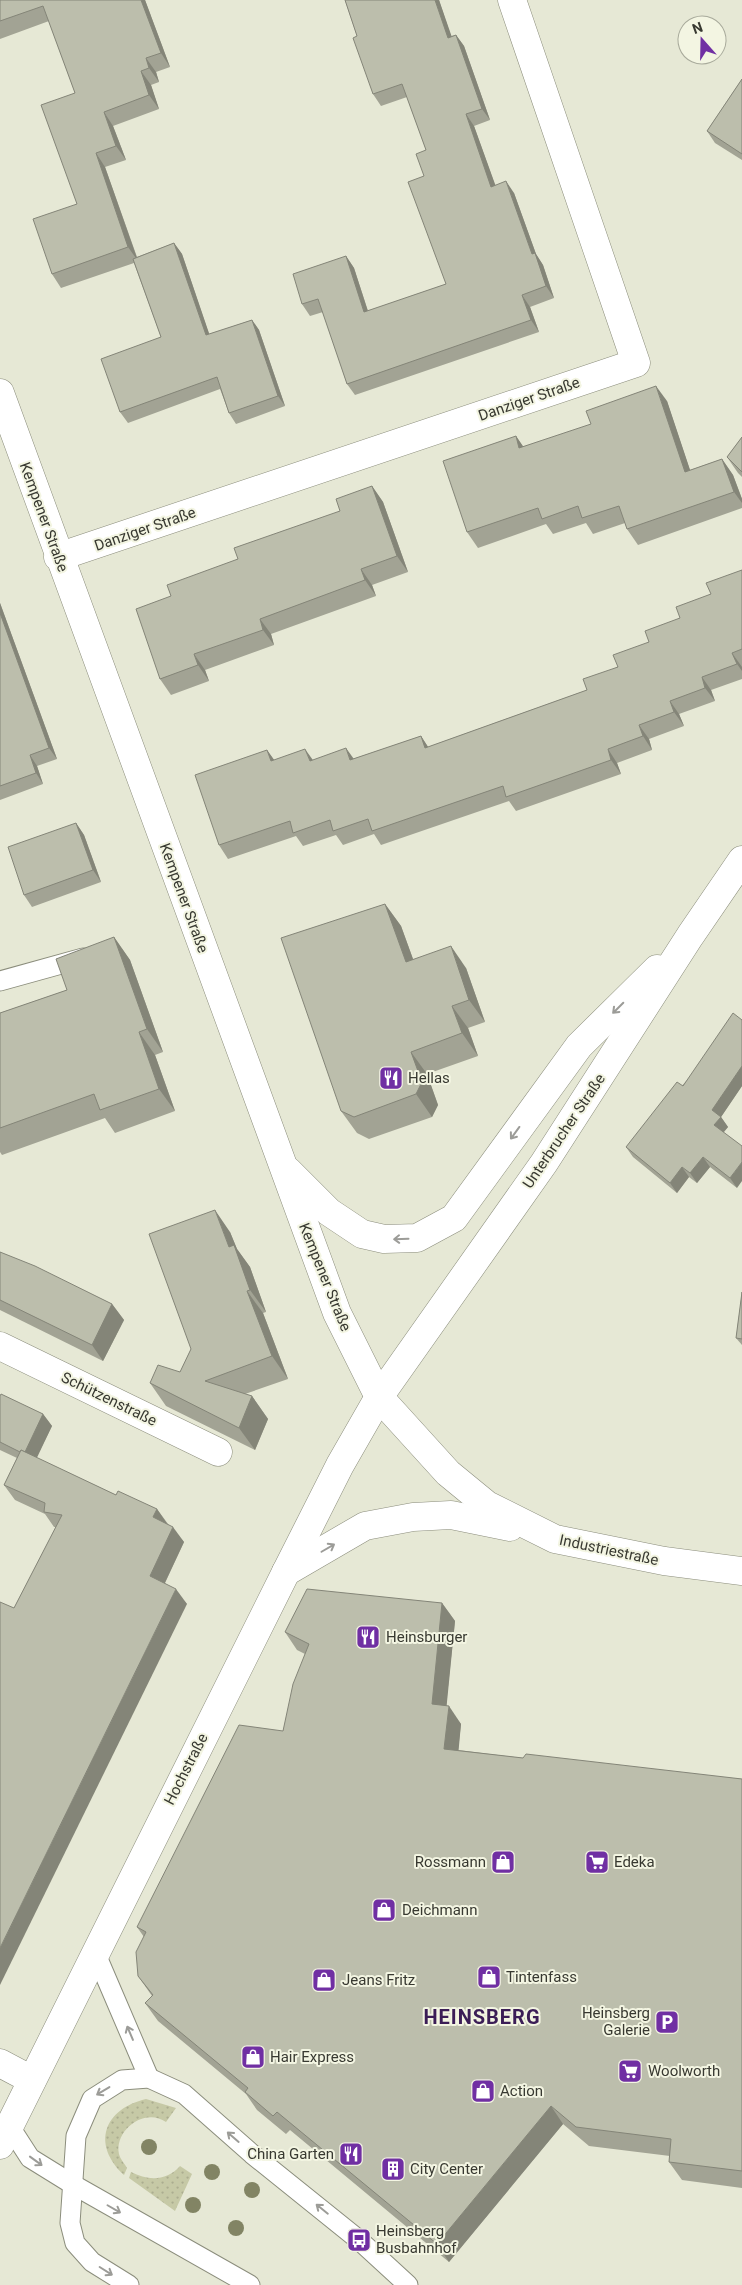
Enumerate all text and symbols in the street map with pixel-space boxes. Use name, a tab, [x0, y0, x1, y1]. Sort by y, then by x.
north arrow	[677, 15, 727, 65]
text: N	[690, 19, 705, 37]
street label: Danziger Straße	[476, 373, 582, 425]
street label: Kempener Straße	[16, 460, 72, 574]
street label: Danziger Straße	[92, 503, 198, 555]
street label: Kempener Straße	[156, 841, 212, 955]
one-way arrow	[612, 1001, 624, 1014]
restaurant icon: Hellas	[378, 1065, 404, 1091]
place label: Hellas	[408, 1069, 450, 1087]
street label: Unterbrucher Straße	[519, 1070, 609, 1192]
one-way arrow	[510, 1126, 521, 1139]
street label: Kempener Straße	[295, 1220, 355, 1334]
one-way arrow	[394, 1234, 410, 1243]
street label: Schützenstraße	[58, 1368, 160, 1430]
street label: Industriestraße	[558, 1531, 660, 1569]
one-way arrow	[320, 1542, 334, 1552]
restaurant icon: Heinsburger	[355, 1624, 381, 1650]
place label: Heinsburger	[386, 1628, 467, 1646]
street label: Hochstraße	[160, 1730, 212, 1808]
shop icon: Rossmann	[490, 1849, 516, 1875]
supermarket icon: Edeka	[584, 1849, 610, 1875]
place label: Rossmann	[415, 1853, 486, 1871]
place label: Edeka	[614, 1853, 655, 1871]
shop icon: Deichmann	[371, 1897, 397, 1923]
place label: Deichmann	[402, 1901, 477, 1919]
shop icon: Tintenfass	[476, 1964, 502, 1990]
shop icon: Jeans Fritz	[311, 1967, 337, 1993]
place label: Tintenfass	[506, 1968, 577, 1986]
place label: Jeans Fritz	[342, 1971, 415, 1989]
place label: Heinsberg Galerie	[582, 2004, 650, 2039]
district label: HEINSBERG	[423, 2005, 541, 2029]
parking icon: Heinsberg Galerie	[654, 2009, 680, 2035]
one-way arrow	[124, 2026, 134, 2041]
shop icon: Hair Express	[240, 2044, 266, 2070]
place label: Hair Express	[270, 2048, 354, 2066]
supermarket icon: Woolworth	[617, 2058, 643, 2084]
place label: Woolworth	[648, 2062, 720, 2080]
shop icon: Action	[470, 2078, 496, 2104]
place label: Action	[500, 2082, 543, 2100]
one-way arrow	[97, 2087, 111, 2097]
one-way arrow	[226, 2131, 239, 2143]
restaurant icon: China Garten	[338, 2141, 364, 2167]
place label: China Garten	[247, 2145, 334, 2163]
one-way arrow	[29, 2156, 43, 2166]
building icon: City Center	[380, 2156, 406, 2182]
place label: City Center	[410, 2160, 483, 2178]
one-way arrow	[316, 2203, 329, 2214]
one-way arrow	[107, 2204, 121, 2214]
place label: Heinsberg Busbahnhof	[376, 2222, 457, 2257]
bus stop icon: Heinsberg Busbahnhof	[346, 2227, 372, 2253]
one-way arrow	[98, 2266, 112, 2276]

